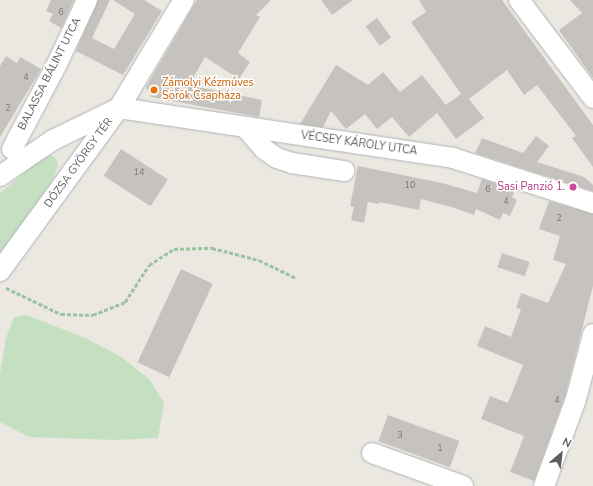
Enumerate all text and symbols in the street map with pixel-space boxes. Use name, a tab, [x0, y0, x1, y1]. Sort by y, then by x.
house number: 6	[58, 7, 64, 17]
street label: BALASSA BÁLINT UTCA	[16, 16, 84, 132]
house number: 4	[23, 72, 29, 82]
place label: Zámolyi Kézműves Sörök Csapháza	[162, 77, 254, 103]
marker: Zámolyi Kézműves Sörök Csapháza	[149, 85, 159, 95]
house number: 2	[5, 103, 11, 113]
street label: DÓZSA GYÖRGY TÉR	[42, 116, 116, 210]
street label: VÉCSEY KÁROLY UTCA	[300, 129, 418, 159]
house number: 14	[134, 167, 144, 177]
house number: 10	[405, 180, 415, 190]
place label: Sasi Panzió 1.	[497, 180, 565, 194]
marker: Sasi Panzió 1.	[568, 182, 578, 192]
house number: 6	[485, 184, 491, 194]
house number: 4	[503, 196, 509, 206]
house number: 2	[556, 213, 562, 223]
house number: 4	[554, 395, 560, 405]
house number: 3	[397, 430, 403, 440]
north arrow	[541, 434, 581, 474]
text: N	[560, 434, 574, 452]
house number: 1	[437, 443, 443, 453]

